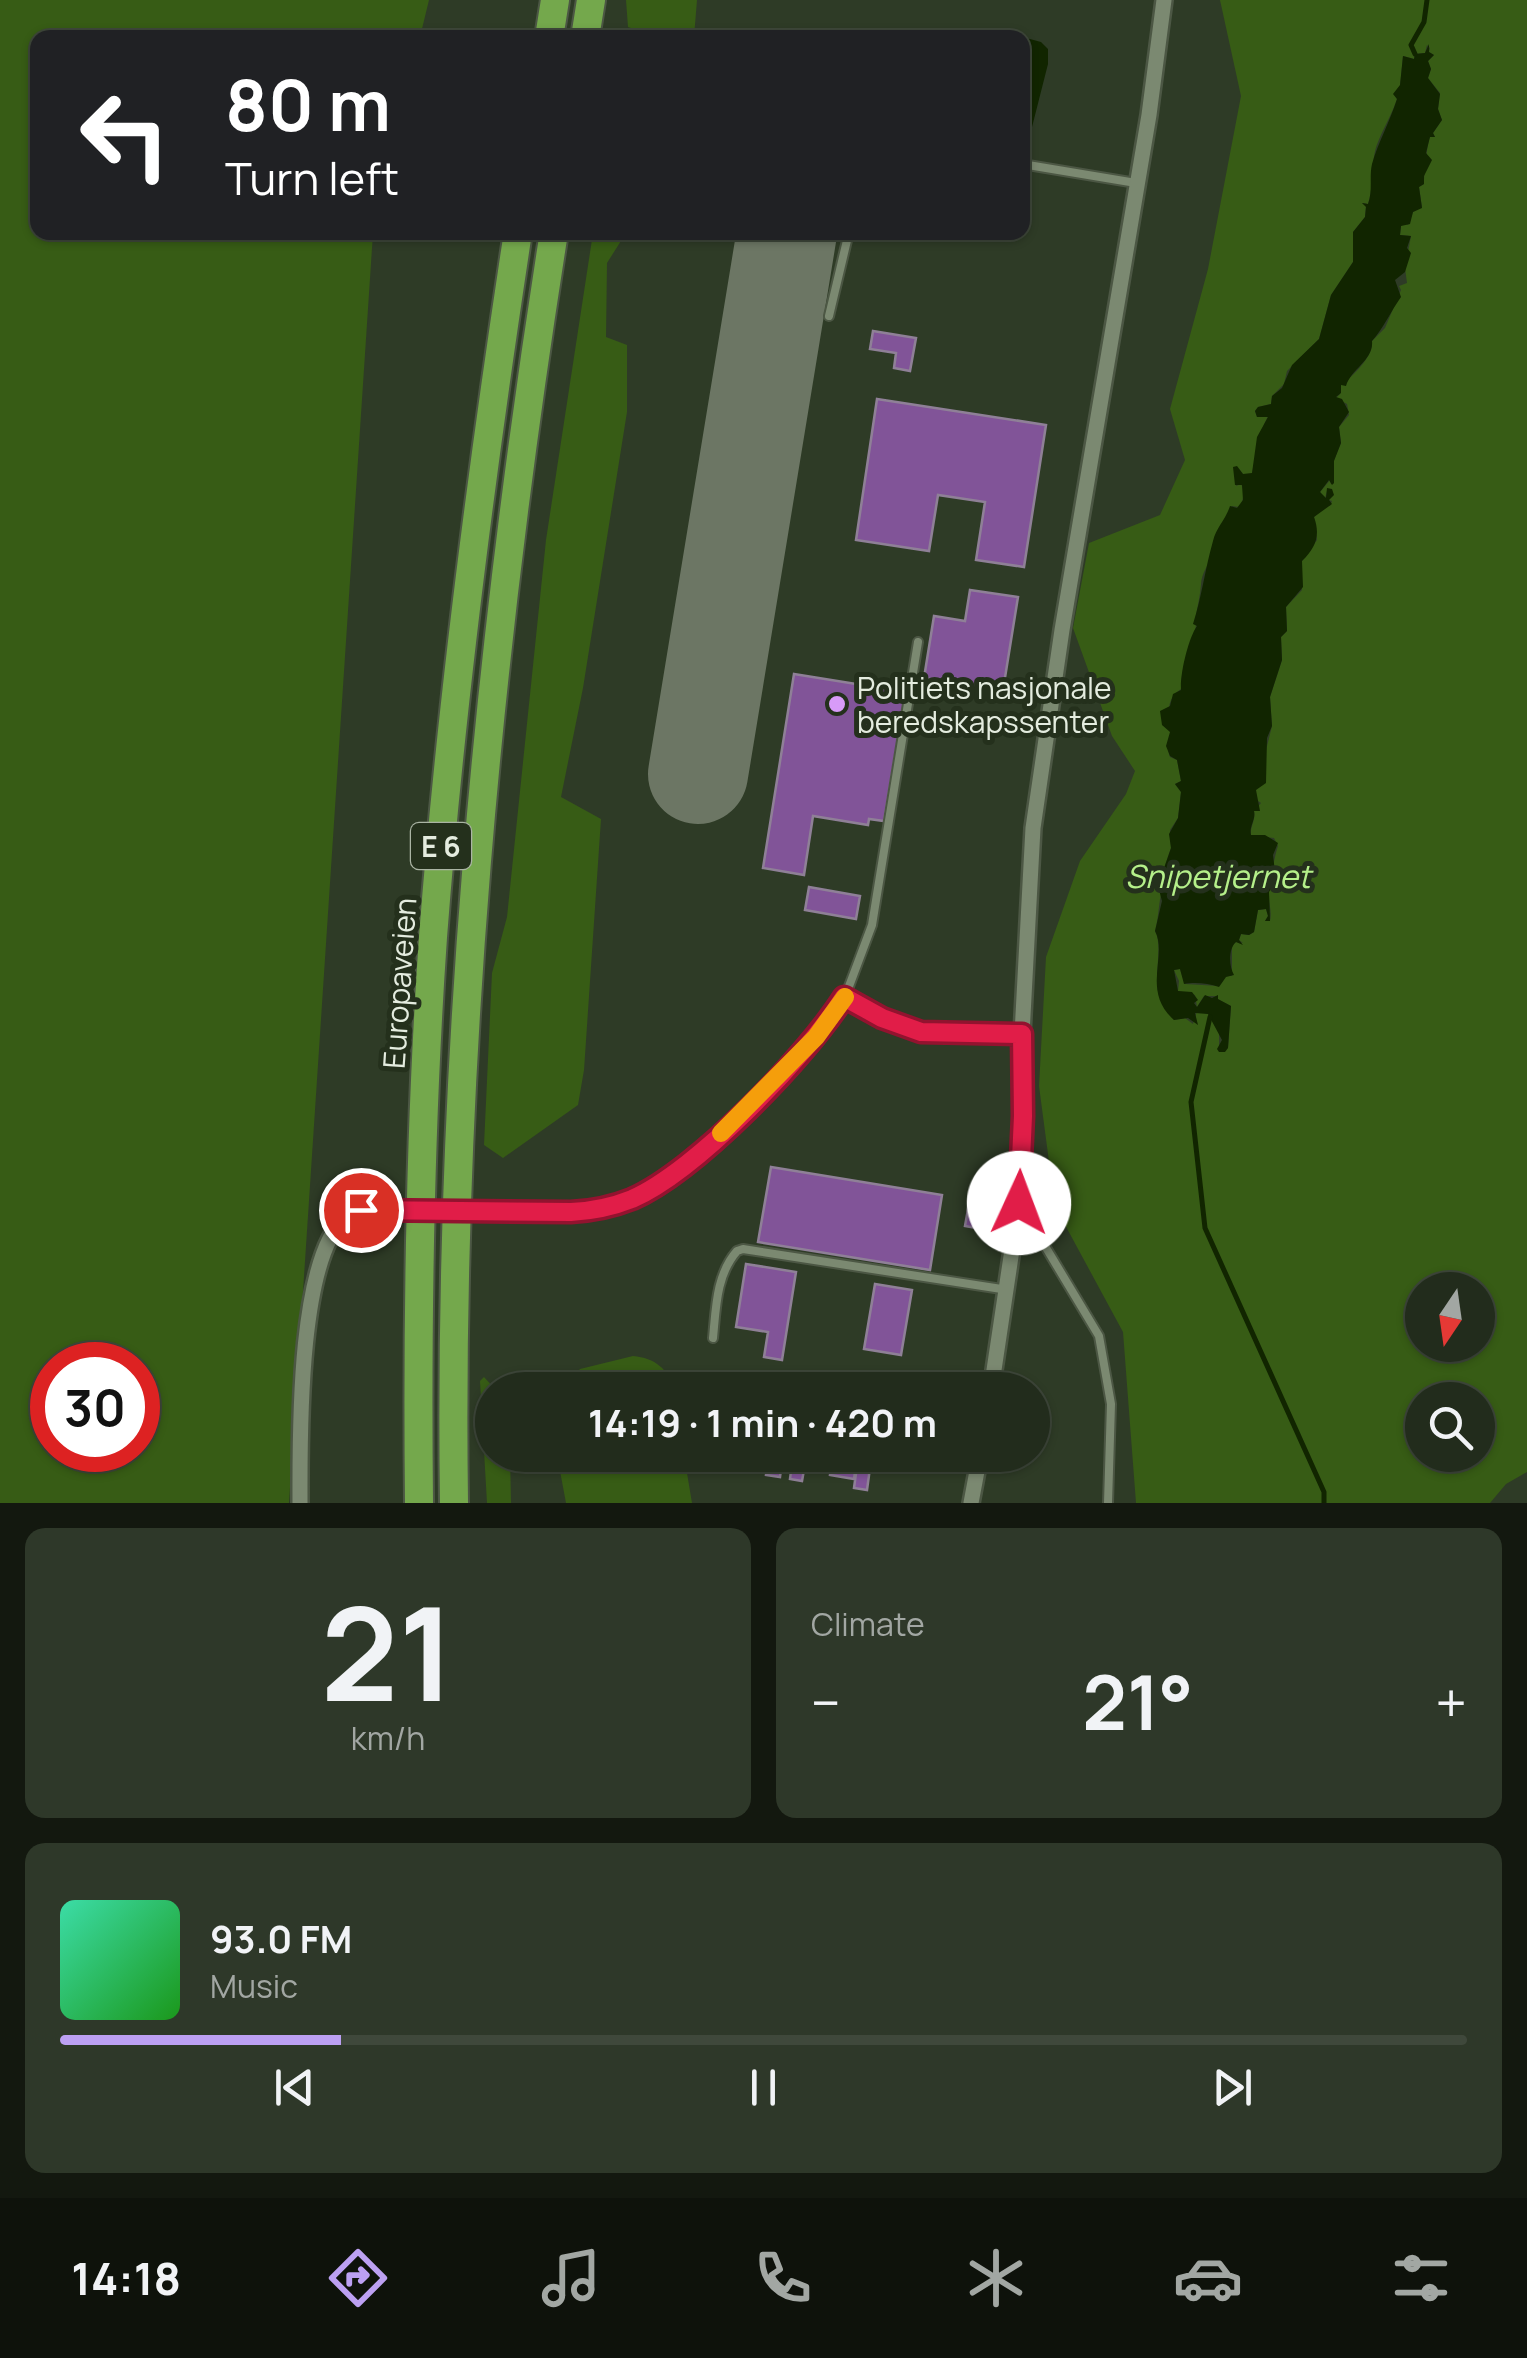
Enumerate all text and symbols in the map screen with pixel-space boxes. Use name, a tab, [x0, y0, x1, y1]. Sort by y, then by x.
text: 80 m	[225, 56, 391, 152]
icon: left	[60, 70, 190, 200]
text: Turn left	[225, 147, 399, 209]
place label: Politiets nasjonale beredskapssenter	[857, 667, 1112, 742]
marker: Politiets nasjonale beredskapssenter	[826, 693, 848, 715]
road number: E 6	[411, 823, 471, 869]
water label: Snipetjernet	[1125, 854, 1314, 898]
street label: Europaveien	[373, 896, 425, 1070]
position arrow	[967, 1151, 1071, 1255]
pin	[319, 1168, 404, 1253]
icon: arrive	[334, 1183, 389, 1238]
north arrow	[1405, 1272, 1495, 1362]
map controls	[1405, 1272, 1495, 1472]
speed limit sign: 30	[30, 1342, 160, 1472]
button: search	[1405, 1382, 1495, 1472]
text: 14:19 · 1 min · 420 m	[588, 1396, 937, 1448]
text: 21	[321, 1562, 455, 1740]
text: Climate	[811, 1602, 925, 1646]
text: 21°	[1082, 1650, 1194, 1753]
text: −	[811, 1664, 841, 1740]
text: +	[1435, 1664, 1467, 1740]
text: km/h	[351, 1716, 425, 1760]
text: 93.0 FM	[210, 1912, 352, 1964]
text: Music	[210, 1964, 298, 2008]
icon: previous	[267, 2060, 322, 2115]
icon: pause	[736, 2060, 791, 2115]
icon: next	[1205, 2060, 1260, 2115]
icon: directions	[323, 2243, 393, 2313]
icon: music	[536, 2243, 606, 2313]
icon: phone	[748, 2243, 818, 2313]
icon: climate	[961, 2243, 1031, 2313]
icon: car	[1173, 2243, 1243, 2313]
icon: filters	[1386, 2243, 1456, 2313]
text: 14:18	[71, 2247, 181, 2309]

